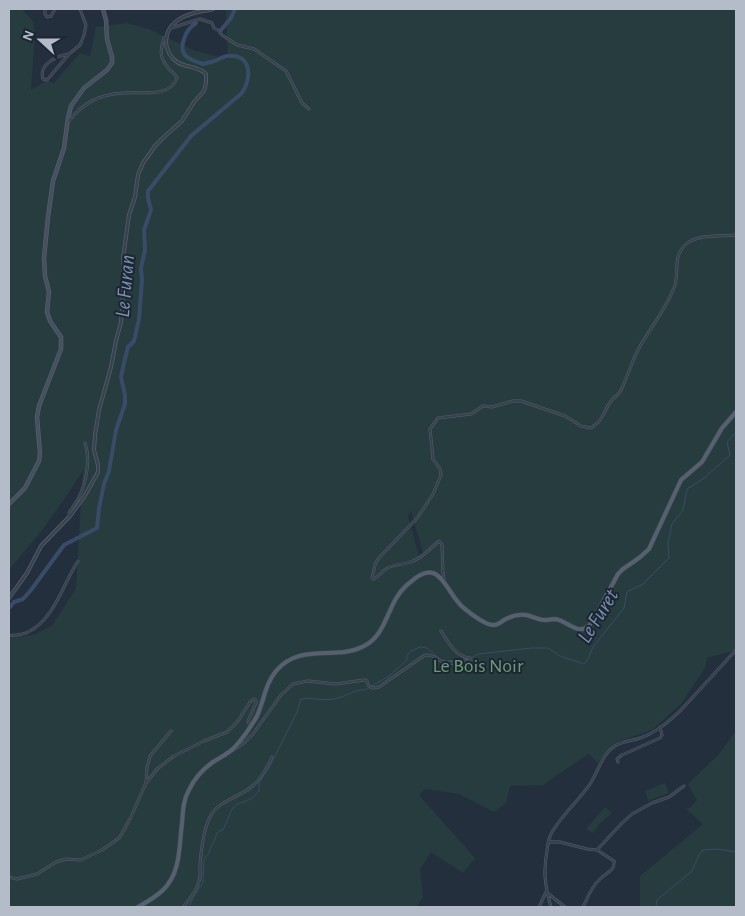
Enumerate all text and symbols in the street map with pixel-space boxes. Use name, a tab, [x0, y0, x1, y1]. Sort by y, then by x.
north arrow	[15, 15, 65, 65]
text: N	[21, 29, 37, 43]
water label: Le Furan	[112, 254, 138, 318]
water label: Le Furet	[573, 585, 623, 647]
park label: Le Bois Noir	[433, 656, 524, 676]

